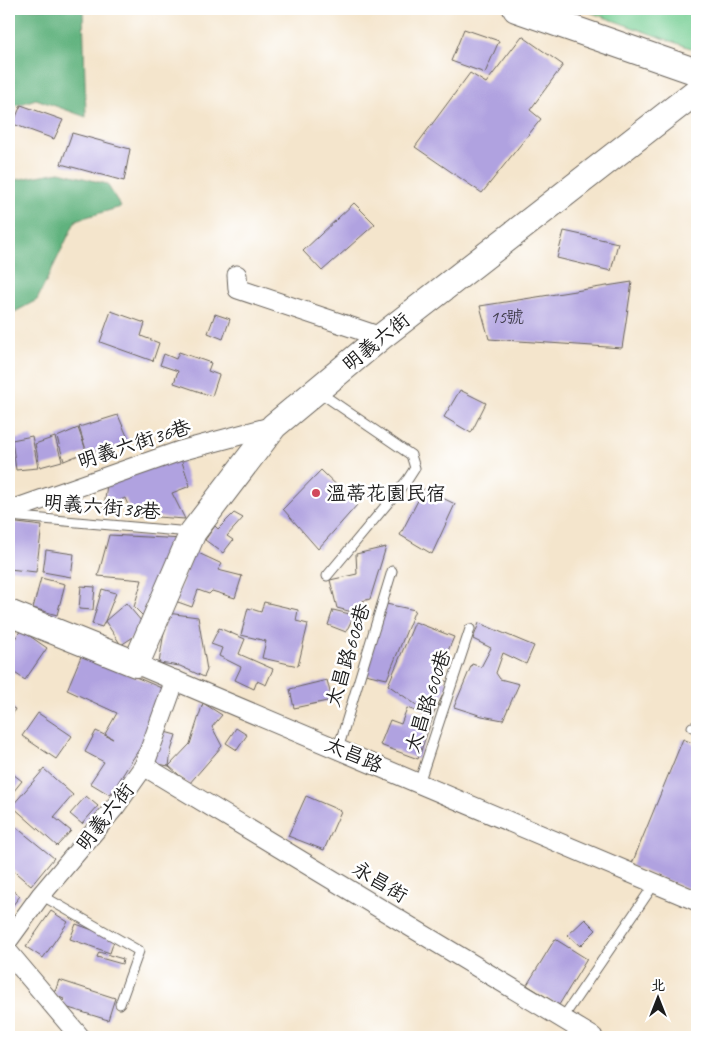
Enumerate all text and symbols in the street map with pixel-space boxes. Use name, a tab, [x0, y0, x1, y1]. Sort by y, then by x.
house number: 15號	[490, 306, 524, 328]
street label: 明義六街	[337, 307, 415, 377]
street label: 明義六街36巷	[74, 414, 195, 474]
place label: 溫蒂花園民宿	[326, 481, 446, 506]
marker: 溫蒂花園民宿	[310, 487, 322, 499]
street label: 明義六街38巷	[42, 489, 163, 525]
street label: 太昌路606巷	[320, 599, 376, 710]
street label: 太昌路600巷	[400, 645, 457, 756]
street label: 太昌路	[322, 732, 387, 779]
street label: 明義六街	[71, 778, 139, 856]
street label: 永昌街	[348, 856, 412, 908]
north arrow	[634, 974, 684, 1024]
text: 北	[651, 977, 665, 994]

